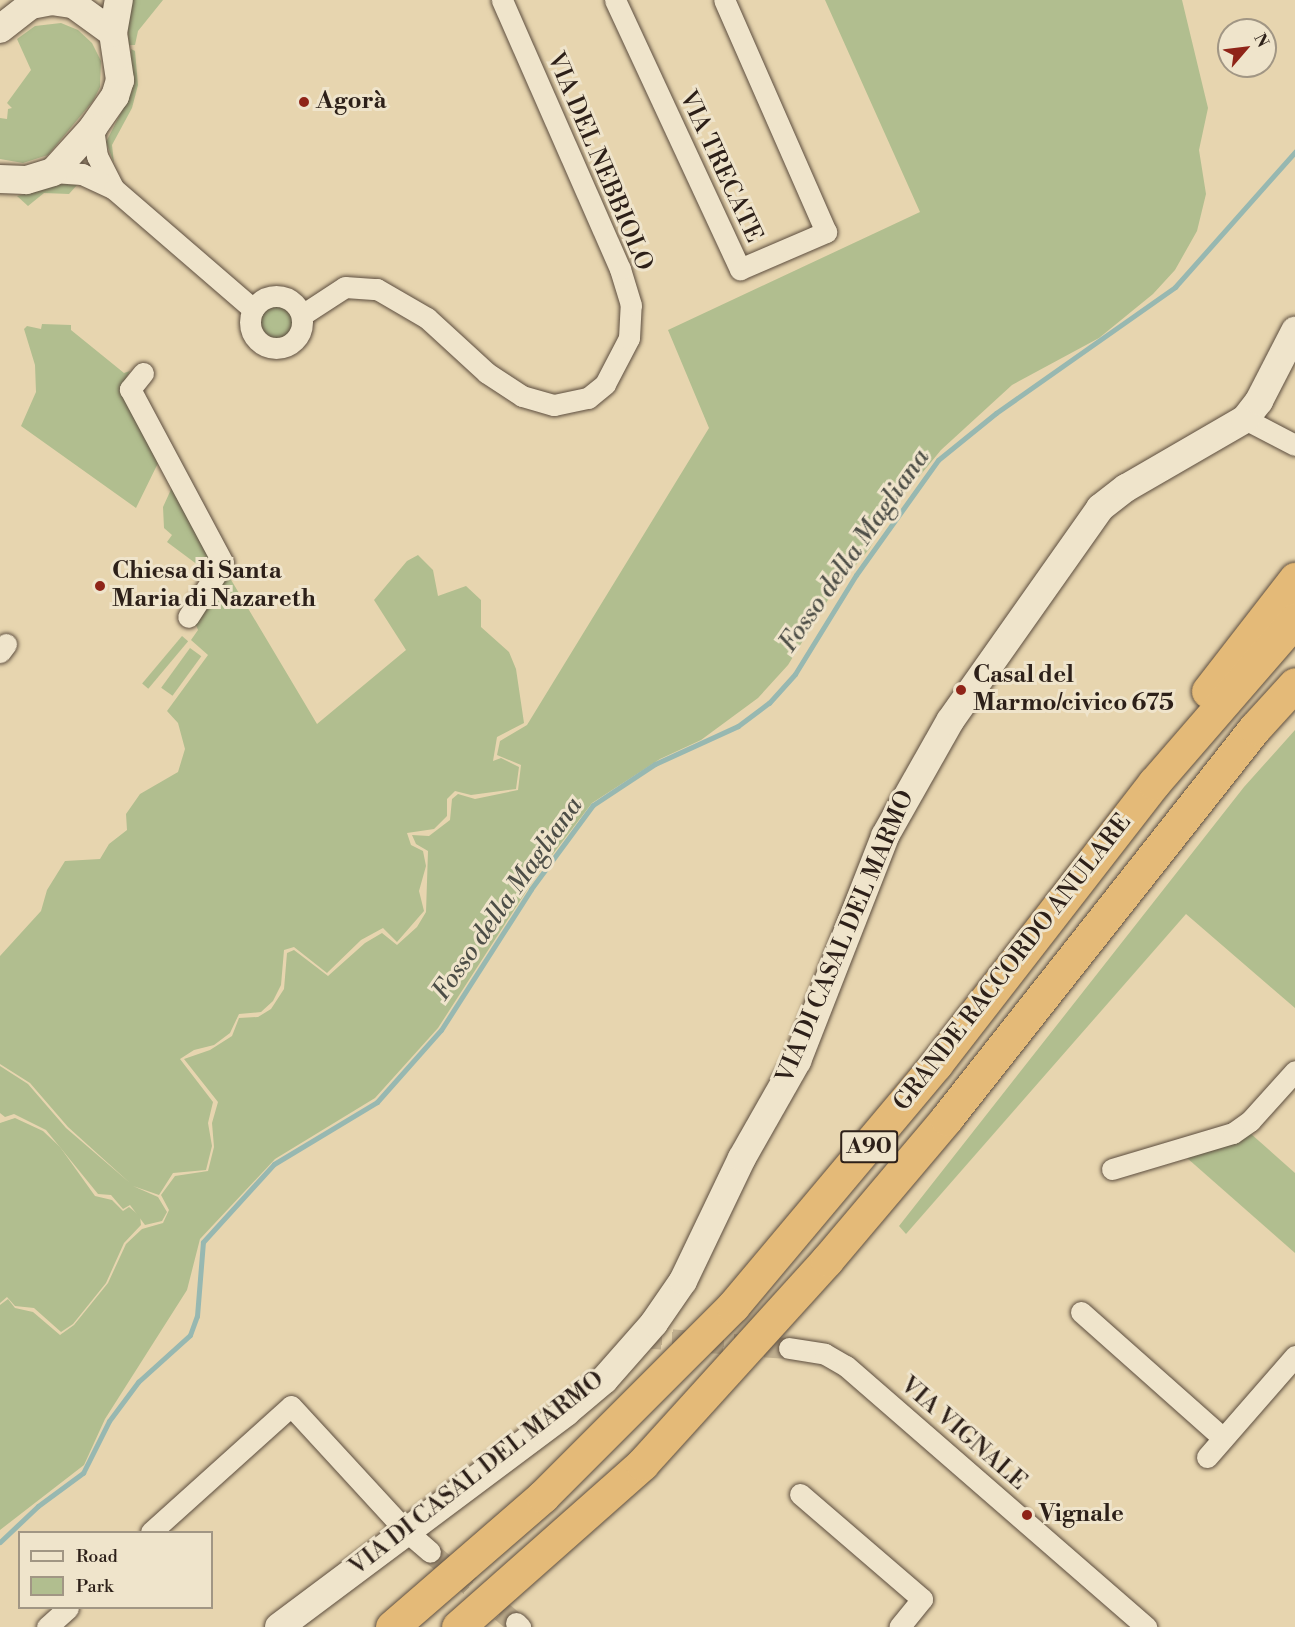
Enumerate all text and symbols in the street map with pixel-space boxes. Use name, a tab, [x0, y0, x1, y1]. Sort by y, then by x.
north arrow	[1217, 18, 1277, 78]
text: N	[1249, 30, 1273, 51]
street label: VIA DEL NEBBIOLO	[540, 49, 658, 275]
street label: VIA TRECATE	[672, 87, 768, 247]
place label: Agorà	[316, 88, 386, 116]
marker: Agorà	[297, 95, 311, 109]
water label: Fosso della Magliana	[773, 443, 937, 659]
place label: Chiesa di Santa Maria di Nazareth	[112, 558, 316, 614]
marker: Chiesa di Santa Maria di Nazareth	[93, 579, 107, 593]
place label: Casal del Marmo/civico 675	[973, 662, 1174, 718]
marker: Casal del Marmo/civico 675	[954, 683, 968, 697]
street label: VIA DI CASAL DEL MARMO	[771, 786, 921, 1088]
water label: Fosso della Magliana	[426, 791, 590, 1007]
street label: GRANDE RACCORDO ANULARE	[888, 809, 1138, 1117]
road number: A90	[839, 1128, 899, 1166]
street label: VIA DI CASAL DEL MARMO	[344, 1366, 610, 1582]
street label: VIA VIGNALE	[894, 1371, 1032, 1497]
place label: Vignale	[1039, 1501, 1124, 1529]
marker: Vignale	[1020, 1508, 1034, 1522]
legend	[18, 1531, 213, 1609]
text: Road	[76, 1545, 118, 1568]
text: Park	[76, 1575, 113, 1598]

